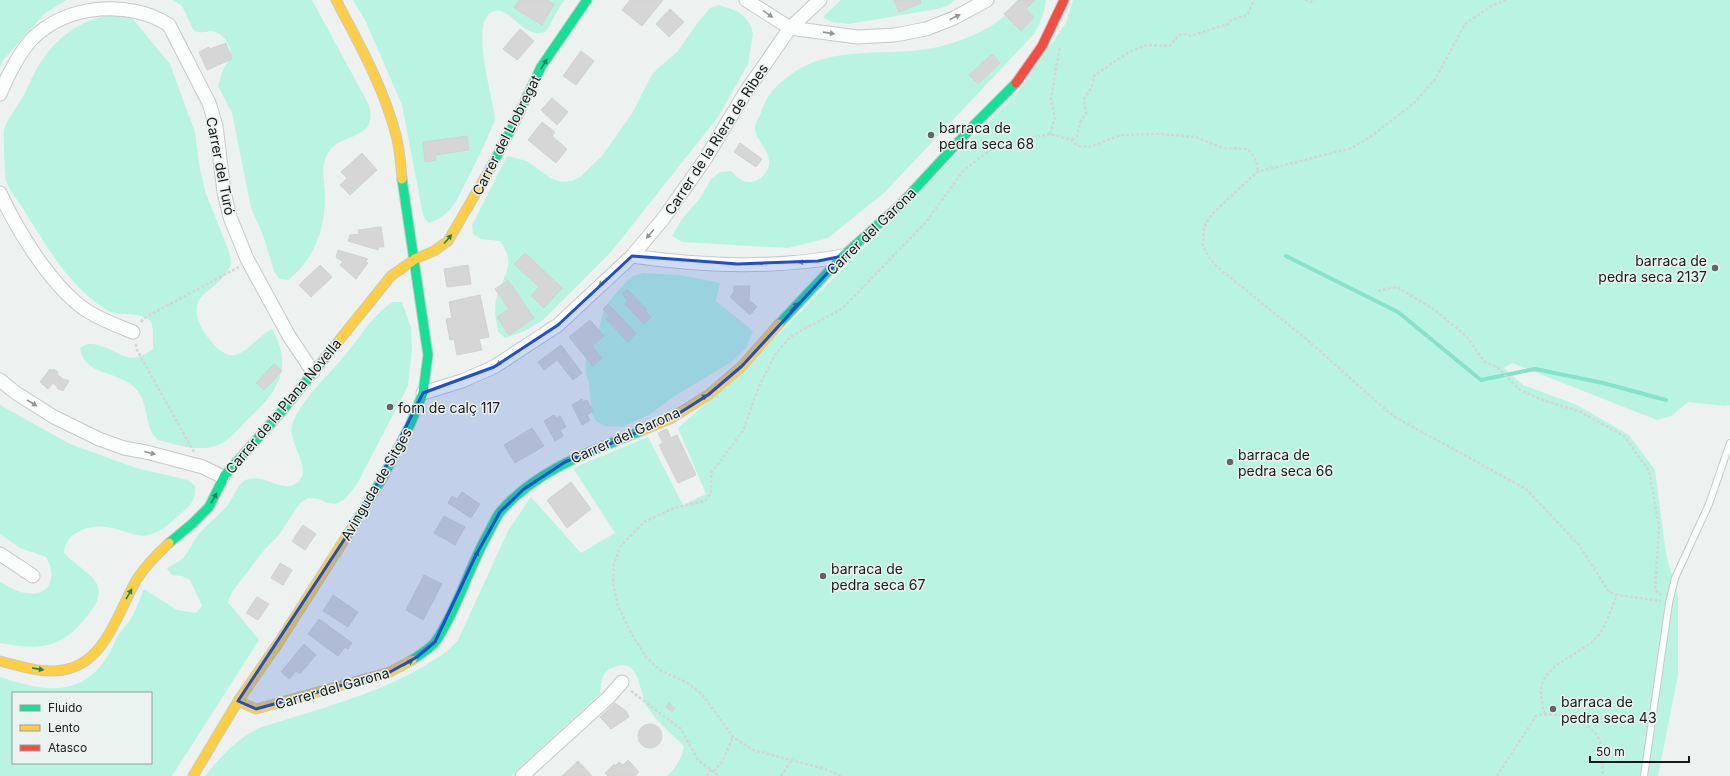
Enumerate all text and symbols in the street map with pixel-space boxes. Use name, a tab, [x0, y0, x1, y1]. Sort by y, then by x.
one-way arrow	[762, 10, 774, 17]
one-way arrow	[950, 14, 961, 20]
one-way arrow	[823, 30, 835, 36]
one-way arrow	[540, 58, 547, 70]
street label: Carrer de la Riera de Ribes	[661, 60, 771, 218]
street label: Carrer del Llobregat	[468, 72, 544, 198]
street label: Carrer del Turó	[203, 115, 239, 217]
place label: barraca de pedra seca 68	[939, 119, 1034, 152]
marker: barraca de pedra seca 68	[926, 130, 936, 140]
street label: Carrer del Garona	[823, 184, 919, 278]
one-way arrow	[646, 229, 655, 239]
one-way arrow	[443, 233, 452, 244]
place label: barraca de pedra seca 2137	[1598, 252, 1707, 285]
one-way arrow	[798, 258, 810, 265]
marker: barraca de pedra seca 2137	[1710, 263, 1720, 273]
one-way arrow	[598, 278, 608, 287]
one-way arrow	[790, 302, 799, 312]
street label: Carrer de la Plana Novella	[221, 335, 345, 477]
one-way arrow	[495, 359, 507, 366]
one-way arrow	[696, 395, 708, 402]
one-way arrow	[26, 399, 37, 407]
place label: forn de calç 117	[398, 399, 500, 416]
marker: forn de calç 117	[385, 402, 395, 412]
street label: Carrer del Garona	[568, 403, 682, 467]
street label: Avinguda de Sitges	[337, 425, 415, 543]
place label: barraca de pedra seca 66	[1238, 446, 1333, 479]
one-way arrow	[144, 451, 156, 457]
marker: barraca de pedra seca 66	[1225, 457, 1235, 467]
one-way arrow	[211, 492, 218, 504]
one-way arrow	[473, 550, 479, 561]
place label: barraca de pedra seca 67	[831, 560, 926, 593]
marker: barraca de pedra seca 67	[818, 571, 828, 581]
one-way arrow	[125, 589, 133, 599]
one-way arrow	[402, 659, 414, 666]
street label: Carrer del Garona	[273, 664, 391, 712]
one-way arrow	[32, 666, 44, 672]
legend	[12, 692, 152, 764]
place label: barraca de pedra seca 43	[1561, 693, 1657, 726]
text: Fluido	[48, 700, 83, 715]
marker: barraca de pedra seca 43	[1548, 704, 1558, 714]
text: Lento	[48, 720, 80, 735]
scale bar	[1590, 738, 1689, 764]
text: Atasco	[48, 740, 87, 755]
text: 50 m	[1596, 744, 1625, 759]

